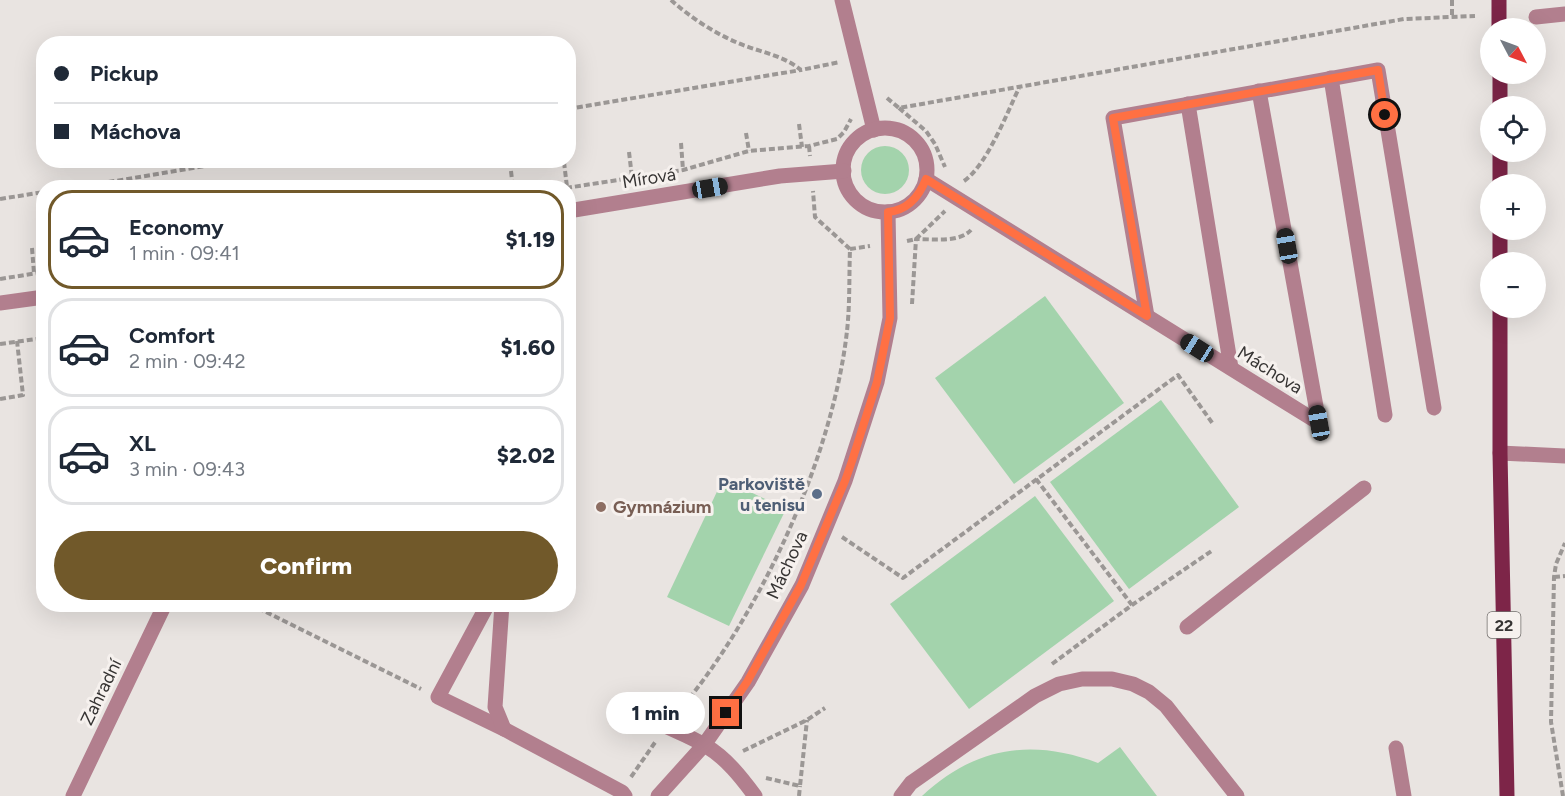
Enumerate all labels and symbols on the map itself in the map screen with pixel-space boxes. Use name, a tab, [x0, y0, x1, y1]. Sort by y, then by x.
north arrow	[1480, 18, 1546, 84]
route start	[1371, 101, 1398, 128]
street label: Mírová	[621, 163, 677, 193]
car	[691, 176, 729, 200]
car	[1275, 227, 1299, 265]
car	[1177, 331, 1217, 365]
street label: Máchova	[1233, 341, 1307, 399]
car	[1307, 404, 1331, 442]
place label: Parkoviště u tenisu	[718, 473, 805, 516]
marker: Parkoviště u tenisu	[810, 487, 824, 501]
place label: Gymnázium	[613, 496, 711, 518]
marker: Gymnázium	[594, 500, 608, 514]
street label: Máchova	[762, 527, 812, 603]
road number: 22	[1488, 612, 1520, 638]
street label: Zahradní	[76, 655, 127, 729]
callout: 1 min	[606, 692, 705, 734]
route end	[712, 699, 739, 726]

